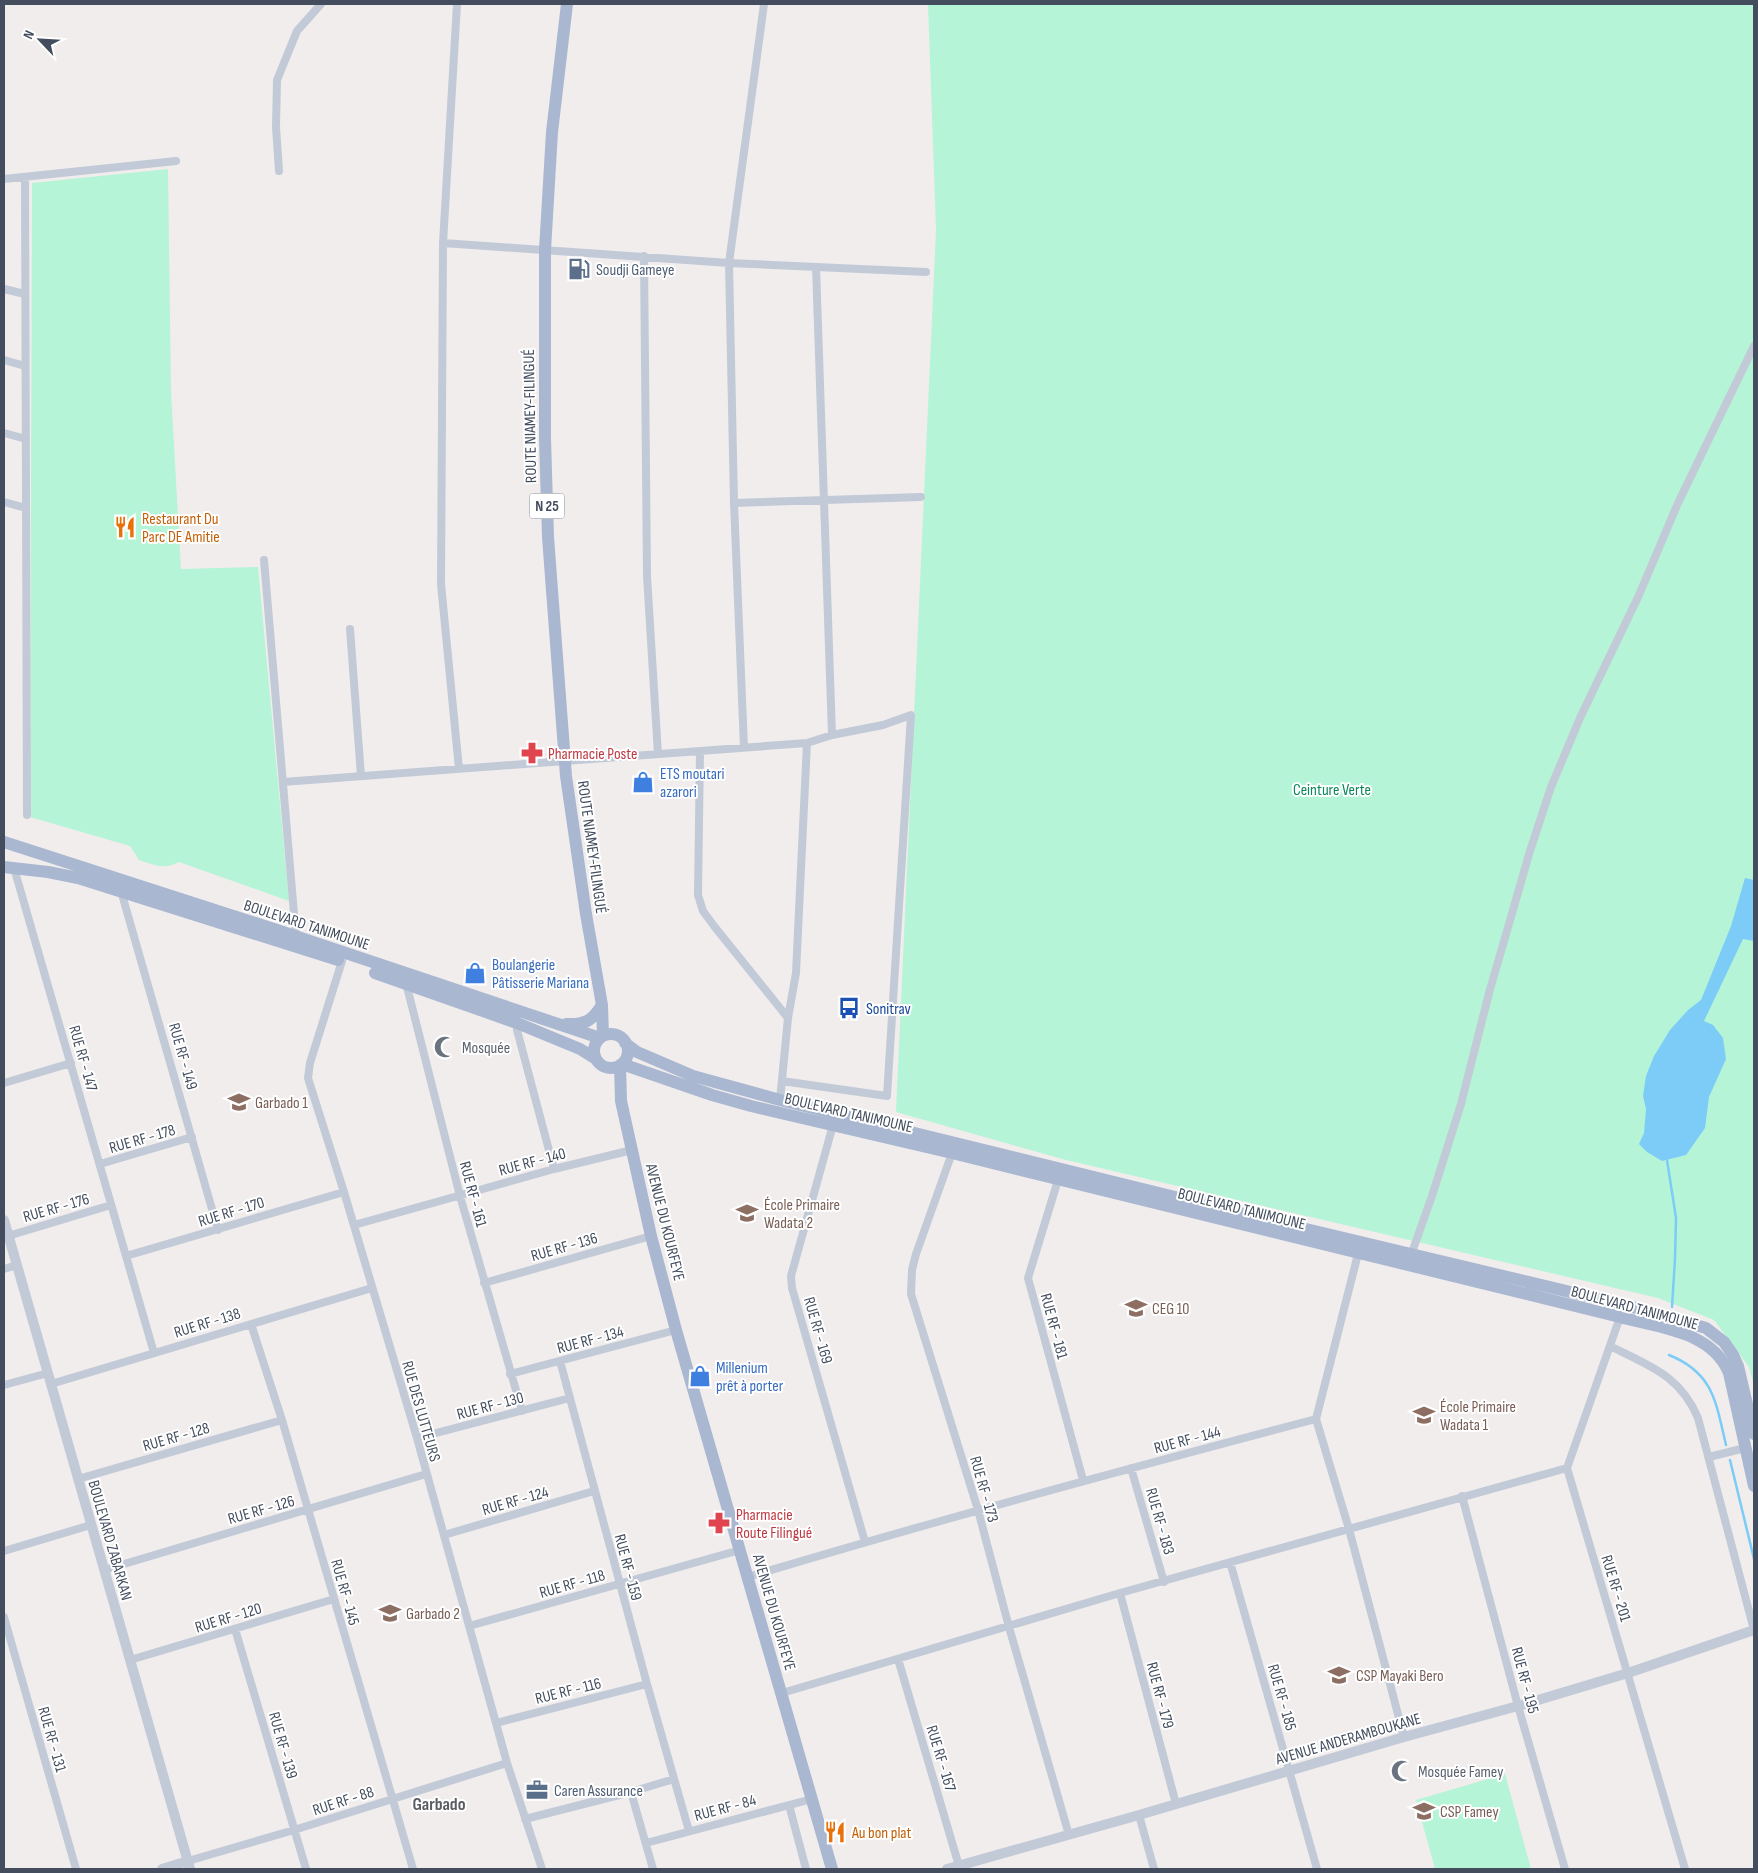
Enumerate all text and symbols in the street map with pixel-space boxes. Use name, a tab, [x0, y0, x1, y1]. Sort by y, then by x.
north arrow	[15, 15, 65, 65]
text: N	[19, 28, 38, 42]
fuel station icon: Soudji Gameye	[566, 256, 592, 282]
place label: Soudji Gameye	[596, 261, 674, 280]
street label: ROUTE NIAMEY-FILINGUÉ	[520, 349, 541, 483]
road number: N 25	[530, 494, 564, 518]
place label: Restaurant Du Parc DE Amitie	[142, 510, 220, 547]
restaurant icon: Restaurant Du Parc DE Amitie	[112, 514, 138, 540]
pharmacy icon: Pharmacie Poste	[519, 740, 545, 766]
place label: Pharmacie Poste	[548, 745, 637, 764]
place label: ETS moutari azarori	[660, 765, 725, 802]
shop icon: ETS moutari azarori	[630, 769, 656, 795]
street label: ROUTE NIAMEY-FILINGUÉ	[573, 780, 610, 915]
park label: Ceinture Verte	[1293, 781, 1371, 800]
street label: BOULEVARD TANIMOUNE	[241, 896, 372, 955]
place label: Boulangerie Pâtisserie Mariana	[492, 956, 589, 993]
shop icon: Boulangerie Pâtisserie Mariana	[462, 960, 488, 986]
bus stop icon: Sonitrav	[836, 995, 862, 1021]
place label: Sonitrav	[866, 1000, 911, 1019]
street label: RUE RF - 149	[164, 1021, 201, 1092]
street label: RUE RF - 147	[64, 1023, 101, 1094]
mosque icon: Mosquée	[432, 1034, 458, 1060]
place label: Mosquée	[462, 1039, 510, 1058]
school or university icon: Garbado 1	[226, 1089, 252, 1115]
street label: BOULEVARD TANIMOUNE	[783, 1089, 915, 1137]
place label: Garbado 1	[255, 1094, 308, 1113]
street label: RUE RF - 178	[107, 1121, 178, 1158]
street label: RUE RF - 140	[497, 1144, 568, 1180]
street label: RUE RF - 161	[455, 1159, 491, 1230]
street label: AVENUE DU KOURFEYE	[641, 1161, 688, 1283]
street label: BOULEVARD TANIMOUNE	[1176, 1184, 1307, 1235]
street label: RUE RF - 176	[21, 1190, 92, 1227]
street label: RUE RF - 170	[196, 1193, 267, 1231]
place label: École Primaire Wadata 2	[764, 1196, 840, 1233]
school or university icon: École Primaire Wadata 2	[734, 1200, 760, 1226]
street label: RUE RF - 136	[529, 1229, 600, 1266]
street label: BOULEVARD TANIMOUNE	[1569, 1282, 1700, 1335]
street label: RUE RF - 181	[1036, 1291, 1072, 1362]
street label: RUE RF - 169	[799, 1295, 836, 1366]
school or university icon: CEG 10	[1123, 1295, 1149, 1321]
place label: CEG 10	[1152, 1300, 1189, 1319]
street label: RUE RF - 138	[172, 1304, 243, 1343]
street label: RUE RF - 134	[555, 1322, 626, 1358]
street label: RUE DES LUTTEURS	[397, 1359, 444, 1464]
place label: Millenium prêt à porter	[716, 1359, 784, 1396]
shop icon: Millenium prêt à porter	[687, 1363, 713, 1389]
street label: RUE RF - 130	[455, 1388, 526, 1424]
place label: École Primaire Wadata 1	[1440, 1398, 1516, 1435]
school or university icon: École Primaire Wadata 1	[1411, 1402, 1437, 1428]
street label: RUE RF - 128	[141, 1419, 212, 1456]
street label: RUE RF - 144	[1152, 1422, 1223, 1458]
street label: RUE RF - 173	[965, 1454, 1002, 1525]
street label: BOULEVARD ZABARKAN	[83, 1478, 136, 1603]
street label: RUE RF - 124	[480, 1483, 551, 1520]
street label: RUE RF - 183	[1141, 1486, 1178, 1557]
street label: RUE RF - 126	[226, 1492, 297, 1529]
place label: Pharmacie Route Filingué	[736, 1506, 812, 1543]
pharmacy icon: Pharmacie Route Filingué	[706, 1510, 732, 1536]
street label: RUE RF - 159	[610, 1532, 646, 1603]
street label: AVENUE DU KOURFEYE	[748, 1551, 799, 1673]
street label: RUE RF - 201	[1596, 1553, 1635, 1624]
street label: RUE RF - 145	[326, 1557, 363, 1628]
street label: RUE RF - 118	[537, 1566, 607, 1603]
street label: RUE RF - 120	[193, 1599, 264, 1638]
school or university icon: Garbado 2	[377, 1600, 403, 1626]
place label: Garbado 2	[406, 1605, 460, 1624]
street label: RUE RF - 195	[1507, 1645, 1543, 1716]
street label: RUE RF - 179	[1142, 1660, 1178, 1731]
street label: RUE RF - 185	[1263, 1662, 1300, 1733]
school or university icon: CSP Mayaki Bero	[1326, 1662, 1352, 1688]
place label: CSP Mayaki Bero	[1356, 1667, 1444, 1686]
street label: RUE RF - 116	[533, 1674, 603, 1709]
street label: RUE RF - 131	[33, 1705, 70, 1775]
street label: RUE RF - 139	[264, 1710, 301, 1781]
street label: AVENUE ANDERAMBOUKANE	[1273, 1710, 1423, 1770]
street label: RUE RF - 167	[922, 1723, 960, 1794]
mosque icon: Mosquée Famey	[1389, 1758, 1415, 1784]
place label: Mosquée Famey	[1418, 1763, 1503, 1782]
office icon: Caren Assurance	[524, 1777, 550, 1803]
place label: Caren Assurance	[554, 1782, 643, 1801]
street label: RUE RF - 88	[311, 1783, 376, 1820]
street label: RUE RF - 84	[692, 1791, 759, 1826]
district label: Garbado	[412, 1794, 466, 1815]
school or university icon: CSP Famey	[1411, 1798, 1437, 1824]
place label: CSP Famey	[1440, 1803, 1499, 1822]
restaurant icon: Au bon plat	[822, 1819, 848, 1845]
place label: Au bon plat	[851, 1824, 912, 1843]

